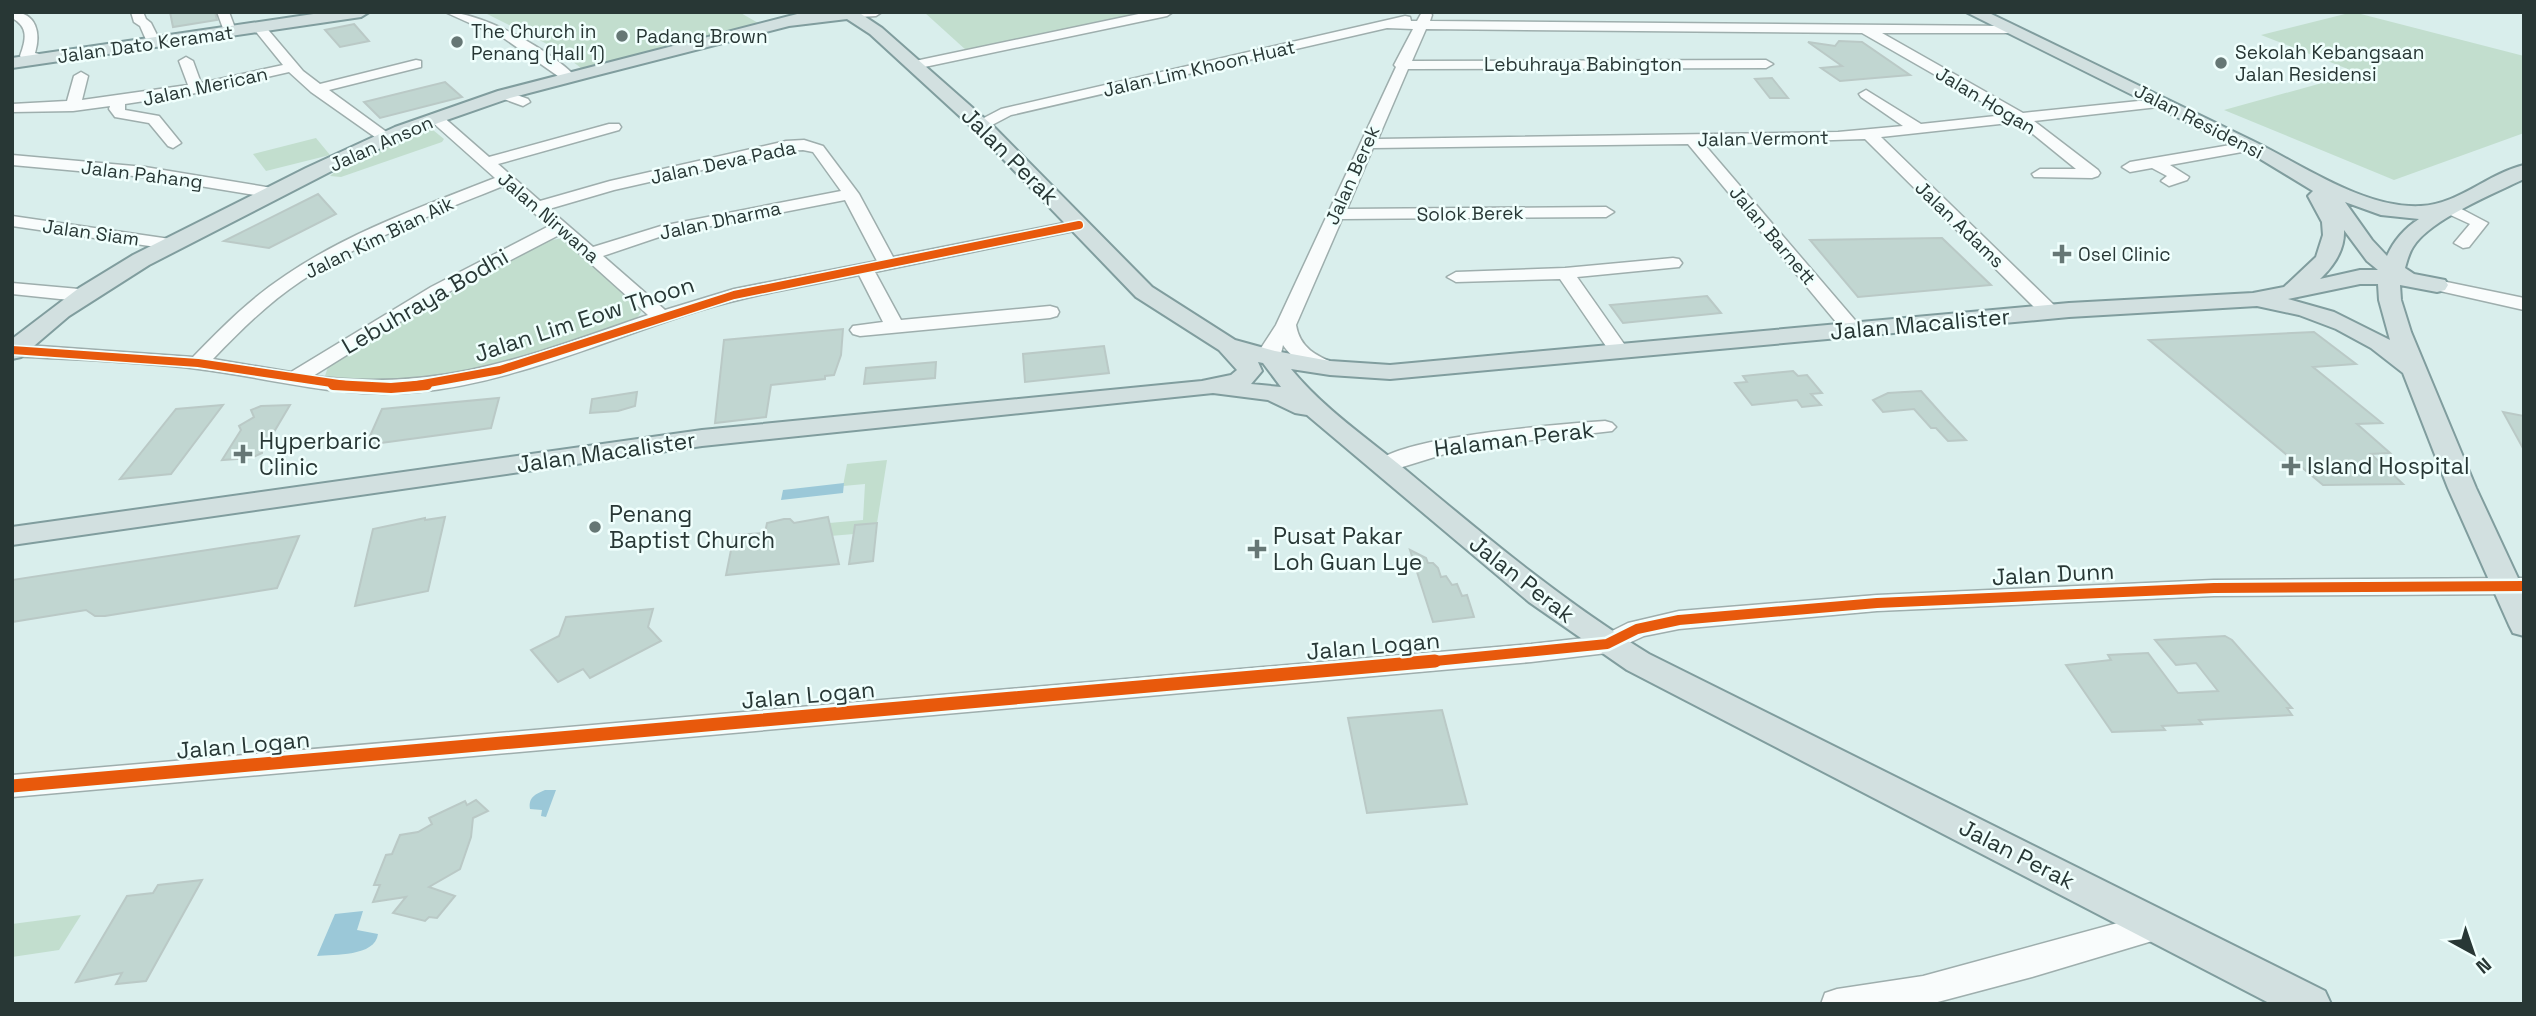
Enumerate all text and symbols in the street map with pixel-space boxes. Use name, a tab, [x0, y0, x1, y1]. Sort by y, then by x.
place label: The Church in Penang (Hall 1)	[471, 19, 605, 66]
street label: Jalan Dato Keramat	[55, 20, 235, 69]
place label: Padang Brown	[636, 24, 768, 49]
marker: Padang Brown	[614, 28, 630, 44]
marker: The Church in Penang (Hall 1)	[449, 34, 465, 50]
street label: Jalan Lim Khoon Huat	[1101, 34, 1298, 103]
place label: Sekolah Kebangsaan Jalan Residensi	[2235, 40, 2424, 87]
street label: Lebuhraya Babington	[1484, 52, 1682, 77]
marker: Sekolah Kebangsaan Jalan Residensi	[2213, 55, 2229, 71]
street label: Jalan Merican	[140, 61, 270, 112]
street label: Jalan Hogan	[1931, 61, 2041, 140]
street label: Jalan Residensi	[2130, 78, 2268, 165]
street label: Jalan Perak	[955, 101, 1065, 211]
street label: Jalan Anson	[326, 110, 437, 177]
street label: Jalan Berek	[1319, 122, 1385, 229]
street label: Jalan Vermont	[1697, 125, 1829, 152]
street label: Jalan Deva Pada	[648, 135, 798, 190]
street label: Jalan Pahang	[80, 155, 204, 194]
street label: Jalan Nirwana	[493, 166, 605, 268]
street label: Jalan Adams	[1910, 175, 2010, 273]
street label: Jalan Barnett	[1724, 180, 1821, 290]
street label: Jalan Kim Bian Aik	[301, 191, 458, 284]
street label: Jalan Dharma	[657, 195, 783, 246]
street label: Solok Berek	[1416, 200, 1524, 227]
street label: Jalan Siam	[41, 213, 141, 252]
street label: Lebuhraya Bodhi	[336, 241, 514, 361]
place label: Osel Clinic	[2078, 242, 2171, 267]
marker: Osel Clinic	[2052, 244, 2072, 264]
street label: Jalan Lim Eow Thoon	[470, 269, 698, 369]
street label: Jalan Macalister	[1829, 301, 2011, 347]
street label: Halaman Perak	[1432, 414, 1596, 464]
street label: Jalan Macalister	[515, 425, 697, 479]
place label: Hyperbaric Clinic	[259, 426, 381, 482]
marker: Hyperbaric Clinic	[233, 444, 253, 464]
place label: Island Hospital	[2307, 451, 2470, 481]
marker: Island Hospital	[2281, 456, 2301, 476]
place label: Penang Baptist Church	[609, 499, 775, 555]
marker: Penang Baptist Church	[587, 519, 603, 535]
place label: Pusat Pakar Loh Guan Lye	[1273, 521, 1422, 577]
street label: Jalan Perak	[1463, 528, 1581, 630]
marker: Pusat Pakar Loh Guan Lye	[1247, 539, 1267, 559]
street label: Jalan Dunn	[1991, 556, 2115, 592]
street label: Jalan Logan	[1305, 625, 1441, 667]
street label: Jalan Logan	[740, 674, 876, 716]
street label: Jalan Logan	[175, 724, 311, 766]
street label: Jalan Perak	[1954, 812, 2080, 896]
north arrow	[2438, 918, 2508, 988]
text: N	[2471, 952, 2497, 979]

